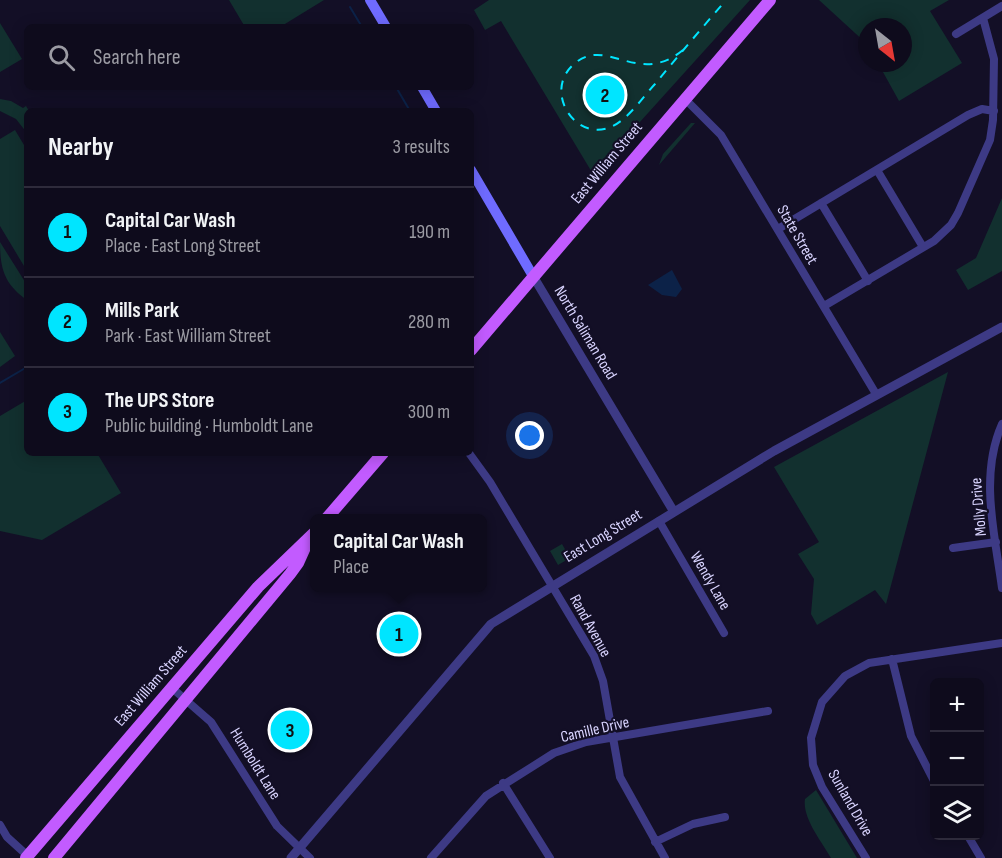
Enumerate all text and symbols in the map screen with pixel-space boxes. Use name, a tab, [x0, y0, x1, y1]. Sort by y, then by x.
north arrow	[858, 18, 912, 72]
search box	[24, 24, 474, 90]
icon: search	[45, 41, 78, 74]
text: Search here	[93, 44, 180, 71]
pin: 2	[586, 72, 624, 118]
street label: East William Street	[567, 118, 647, 208]
text: Nearby	[48, 132, 114, 163]
text: 3 results	[393, 135, 450, 159]
street label: State Street	[772, 202, 822, 268]
text: Capital Car Wash	[105, 207, 235, 234]
text: 1	[64, 220, 71, 244]
text: 190 m	[409, 220, 450, 244]
text: Place · East Long Street	[105, 234, 261, 258]
street label: North Saliman Road	[550, 283, 620, 383]
text: Mills Park	[105, 297, 179, 324]
text: 2	[63, 310, 72, 334]
text: 280 m	[408, 310, 450, 334]
text: Park · East William Street	[105, 324, 271, 348]
text: The UPS Store	[105, 387, 214, 414]
text: 3	[63, 400, 72, 424]
text: 300 m	[408, 400, 450, 424]
text: Public building · Humboldt Lane	[105, 414, 313, 438]
your location	[515, 421, 544, 450]
street label: Molly Drive	[967, 477, 991, 537]
street label: East Long Street	[561, 505, 646, 567]
popup	[310, 514, 487, 592]
text: Capital Car Wash	[333, 528, 464, 555]
street label: Wendy Lane	[686, 548, 734, 614]
text: Place	[333, 555, 369, 579]
street label: Rand Avenue	[565, 591, 615, 661]
pin: 1	[380, 612, 418, 656]
street label: East William Street	[111, 642, 191, 730]
map controls	[930, 678, 984, 840]
button: +	[930, 678, 984, 732]
pin: 3	[270, 708, 310, 752]
street label: Camille Drive	[559, 713, 631, 747]
street label: Humboldt Lane	[226, 725, 284, 803]
button: −	[930, 732, 984, 786]
street label: Sunland Drive	[823, 766, 877, 840]
button: layers	[930, 786, 984, 840]

